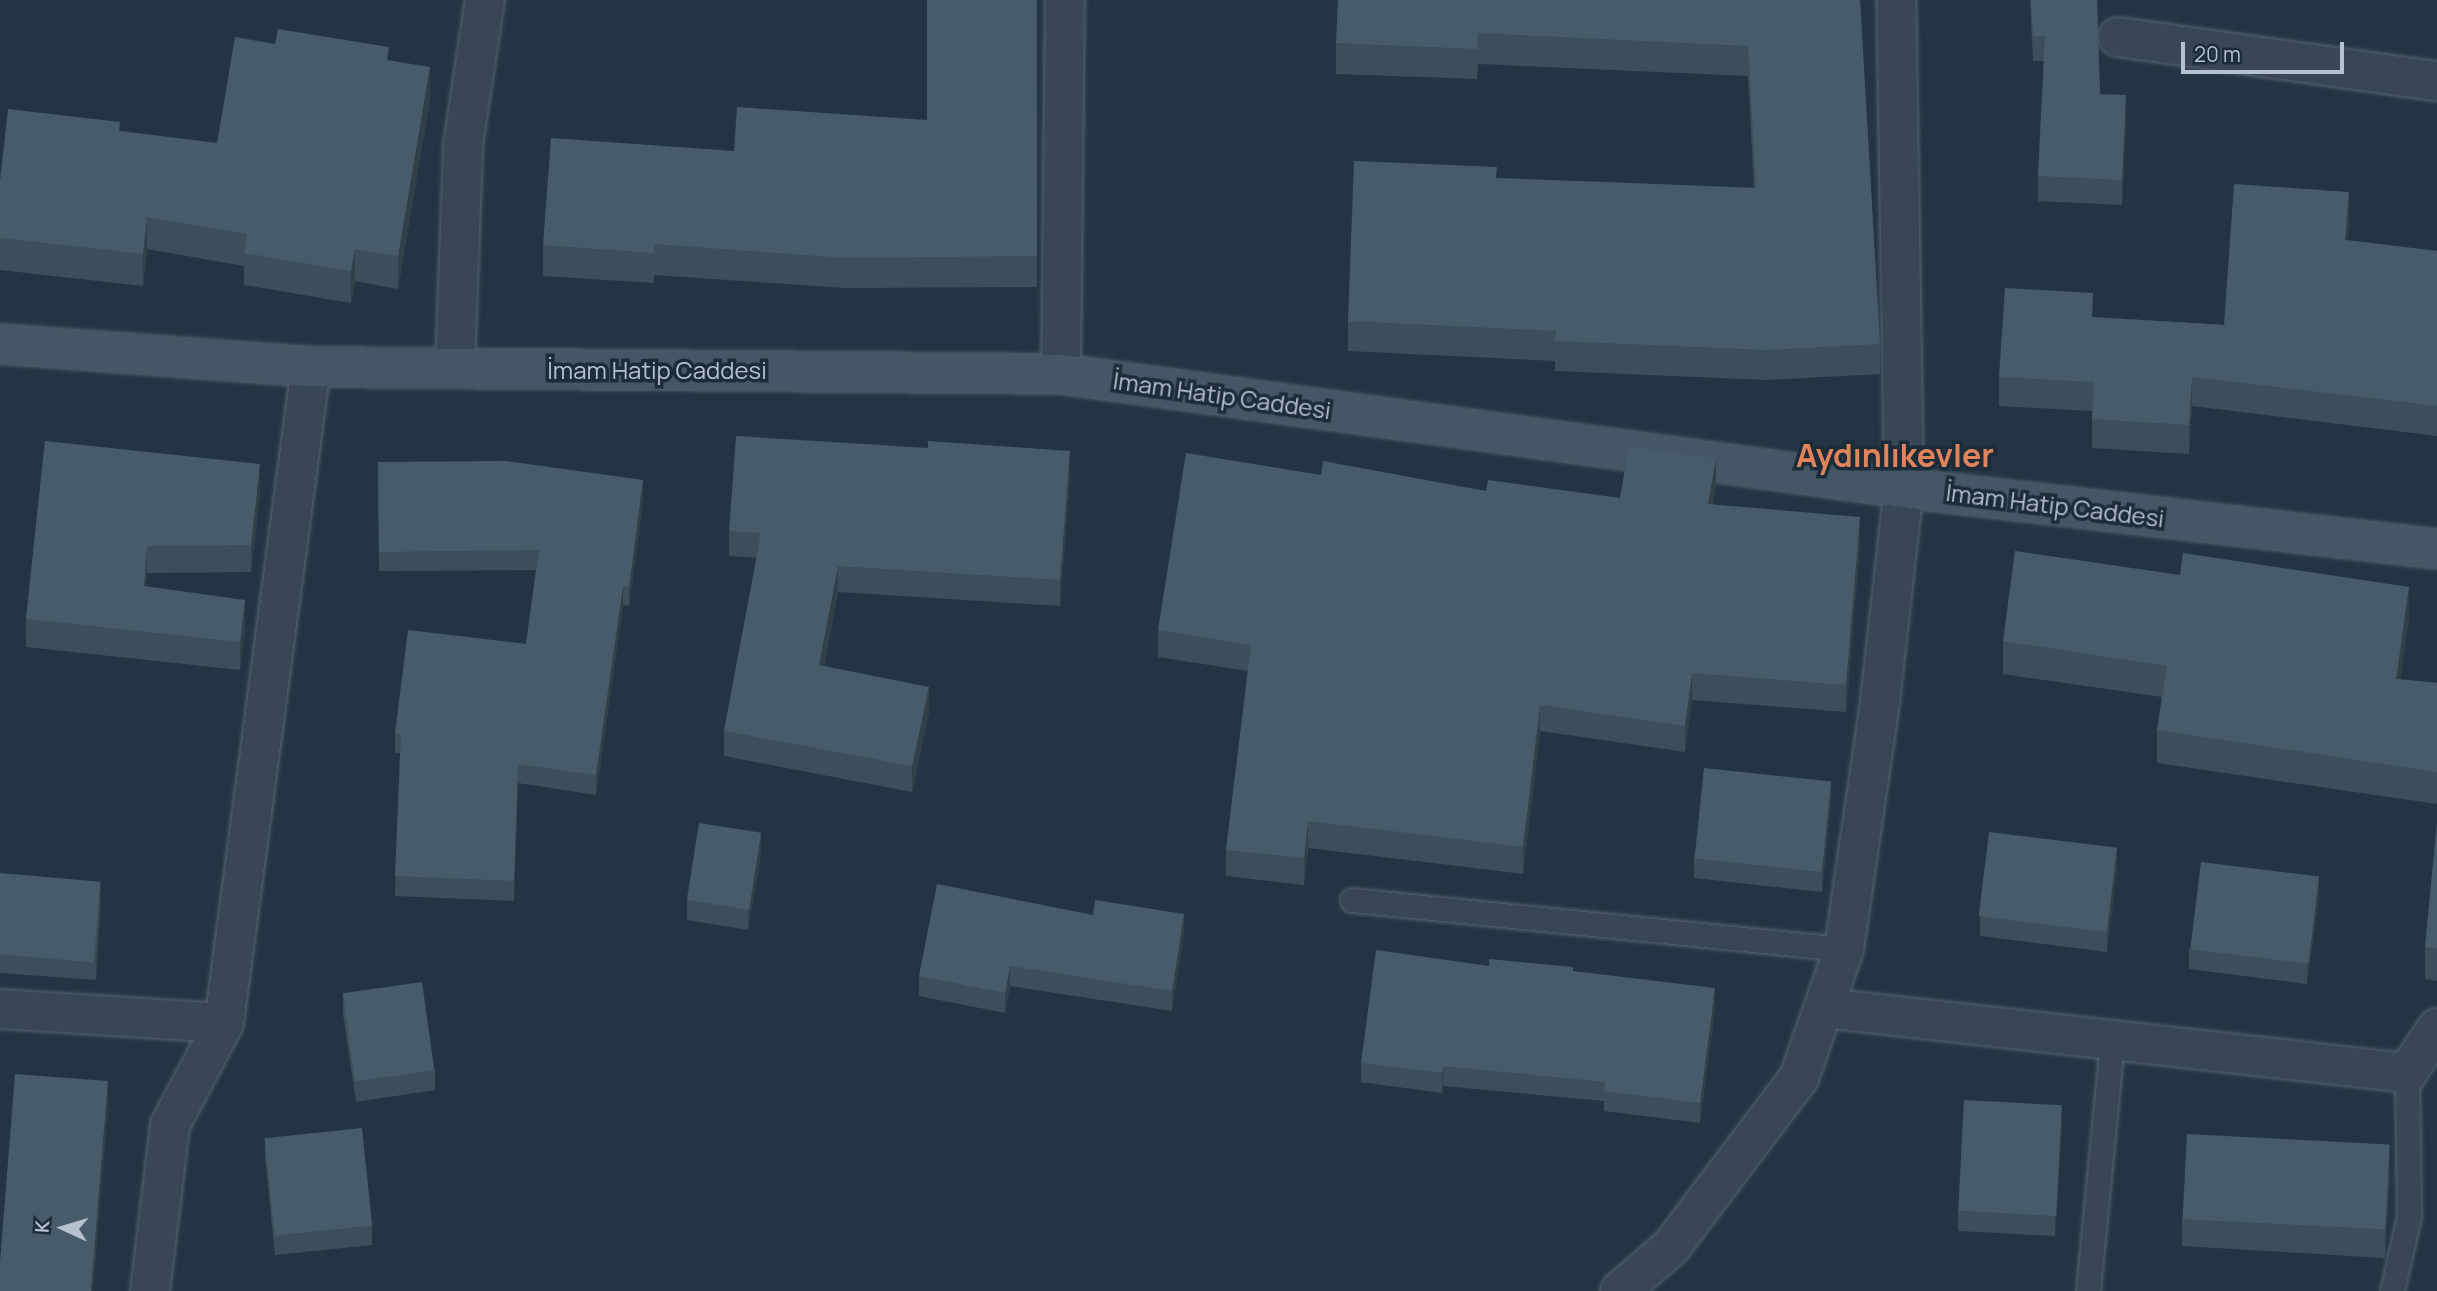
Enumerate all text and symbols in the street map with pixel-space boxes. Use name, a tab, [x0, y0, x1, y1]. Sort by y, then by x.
scale bar	[2185, 28, 2348, 72]
text: 20 m	[2194, 40, 2241, 68]
street label: İmam Hatip Caddesi	[547, 356, 767, 384]
street label: İmam Hatip Caddesi	[1111, 365, 1333, 425]
district label: Aydınlıkevler	[1796, 436, 1994, 474]
street label: İmam Hatip Caddesi	[1944, 477, 2166, 533]
north arrow	[28, 1193, 98, 1263]
text: K	[29, 1220, 55, 1234]

